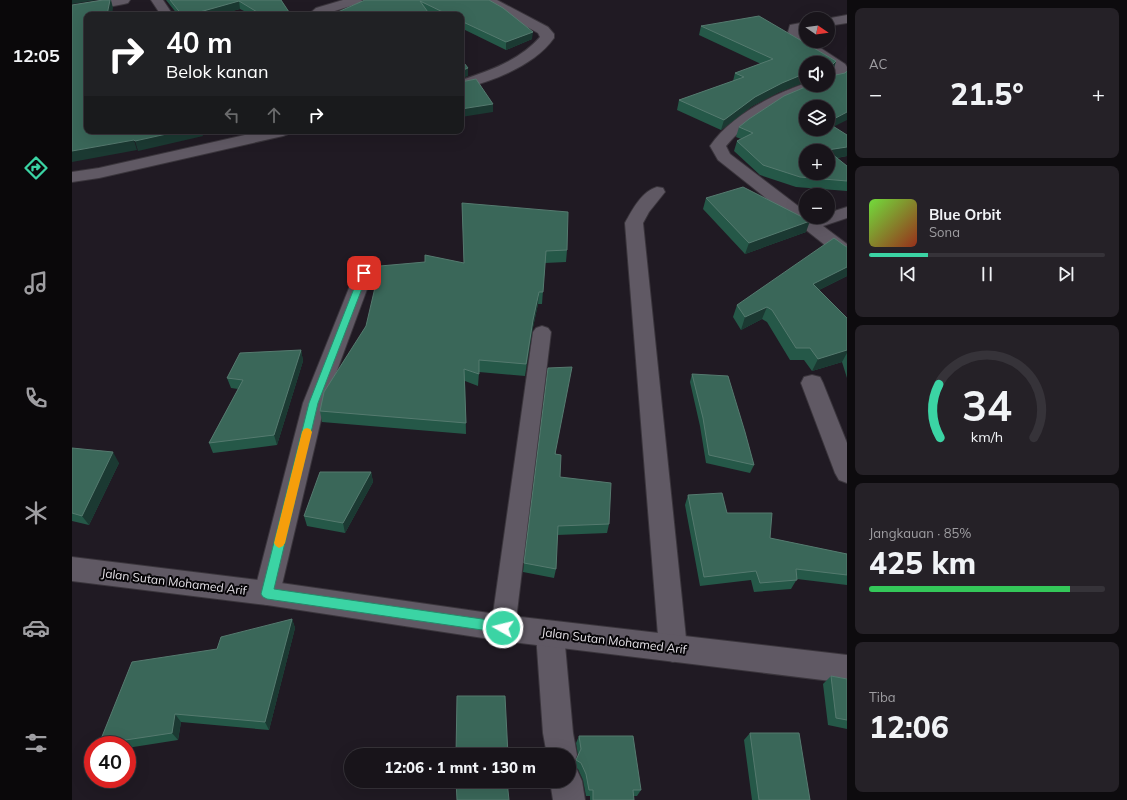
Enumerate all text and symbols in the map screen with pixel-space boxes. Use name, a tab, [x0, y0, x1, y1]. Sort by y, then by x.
north arrow	[799, 12, 835, 48]
map controls	[799, 12, 835, 224]
text: 40 m	[166, 25, 232, 60]
icon: right	[100, 28, 152, 80]
text: 12:05	[12, 44, 60, 67]
button: sound	[799, 56, 835, 92]
text: AC	[869, 56, 887, 72]
text: Belok kanan	[166, 60, 268, 83]
text: 21.5°	[950, 75, 1024, 113]
text: −	[869, 80, 882, 108]
text: +	[1092, 80, 1105, 108]
button: layers	[799, 100, 835, 136]
icon: left	[221, 104, 243, 126]
icon: ahead	[263, 104, 285, 126]
icon: right	[305, 104, 327, 126]
button: +	[799, 144, 835, 180]
icon: directions	[22, 154, 50, 182]
button: −	[799, 188, 835, 224]
text: Blue Orbit	[929, 205, 1001, 224]
text: Sona	[929, 224, 960, 240]
pin	[347, 256, 381, 290]
icon: arrive	[353, 262, 375, 284]
icon: previous	[897, 263, 919, 285]
icon: pause	[976, 263, 998, 285]
icon: next	[1055, 263, 1077, 285]
icon: music	[22, 269, 50, 297]
text: 34	[962, 379, 1012, 431]
icon: phone	[22, 384, 50, 412]
text: km/h	[971, 428, 1003, 446]
icon: climate	[22, 499, 50, 527]
text: Jangkauan · 85%	[869, 525, 971, 541]
text: 425 km	[869, 544, 976, 582]
street label: Jalan Sutan Mohamed Arif	[101, 565, 248, 598]
position arrow	[482, 607, 524, 649]
icon: car	[22, 614, 50, 642]
street label: Jalan Sutan Mohamed Arif	[541, 624, 688, 657]
text: Tiba	[869, 689, 896, 705]
text: 12:06	[869, 708, 949, 746]
icon: filters	[22, 729, 50, 757]
speed limit sign: 40	[84, 736, 136, 788]
text: 12:06 · 1 mnt · 130 m	[384, 758, 536, 777]

